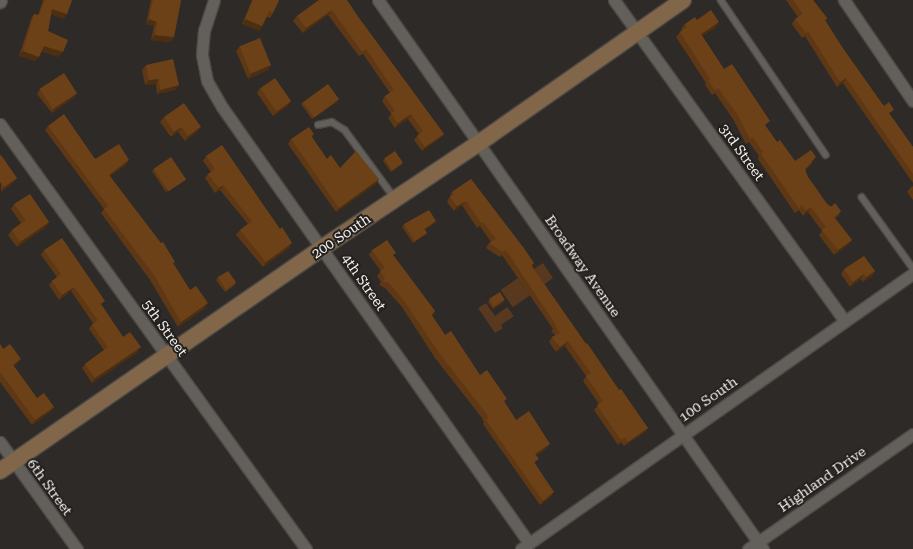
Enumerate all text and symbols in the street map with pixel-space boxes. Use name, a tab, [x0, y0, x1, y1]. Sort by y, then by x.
street label: 3rd Street	[716, 120, 768, 184]
street label: 200 South	[308, 210, 374, 262]
street label: Broadway Avenue	[542, 212, 624, 320]
street label: 4th Street	[338, 250, 390, 314]
street label: 5th Street	[139, 296, 191, 360]
street label: 100 South	[675, 373, 741, 425]
street label: Highland Drive	[775, 443, 869, 515]
street label: 6th Street	[24, 455, 76, 519]

